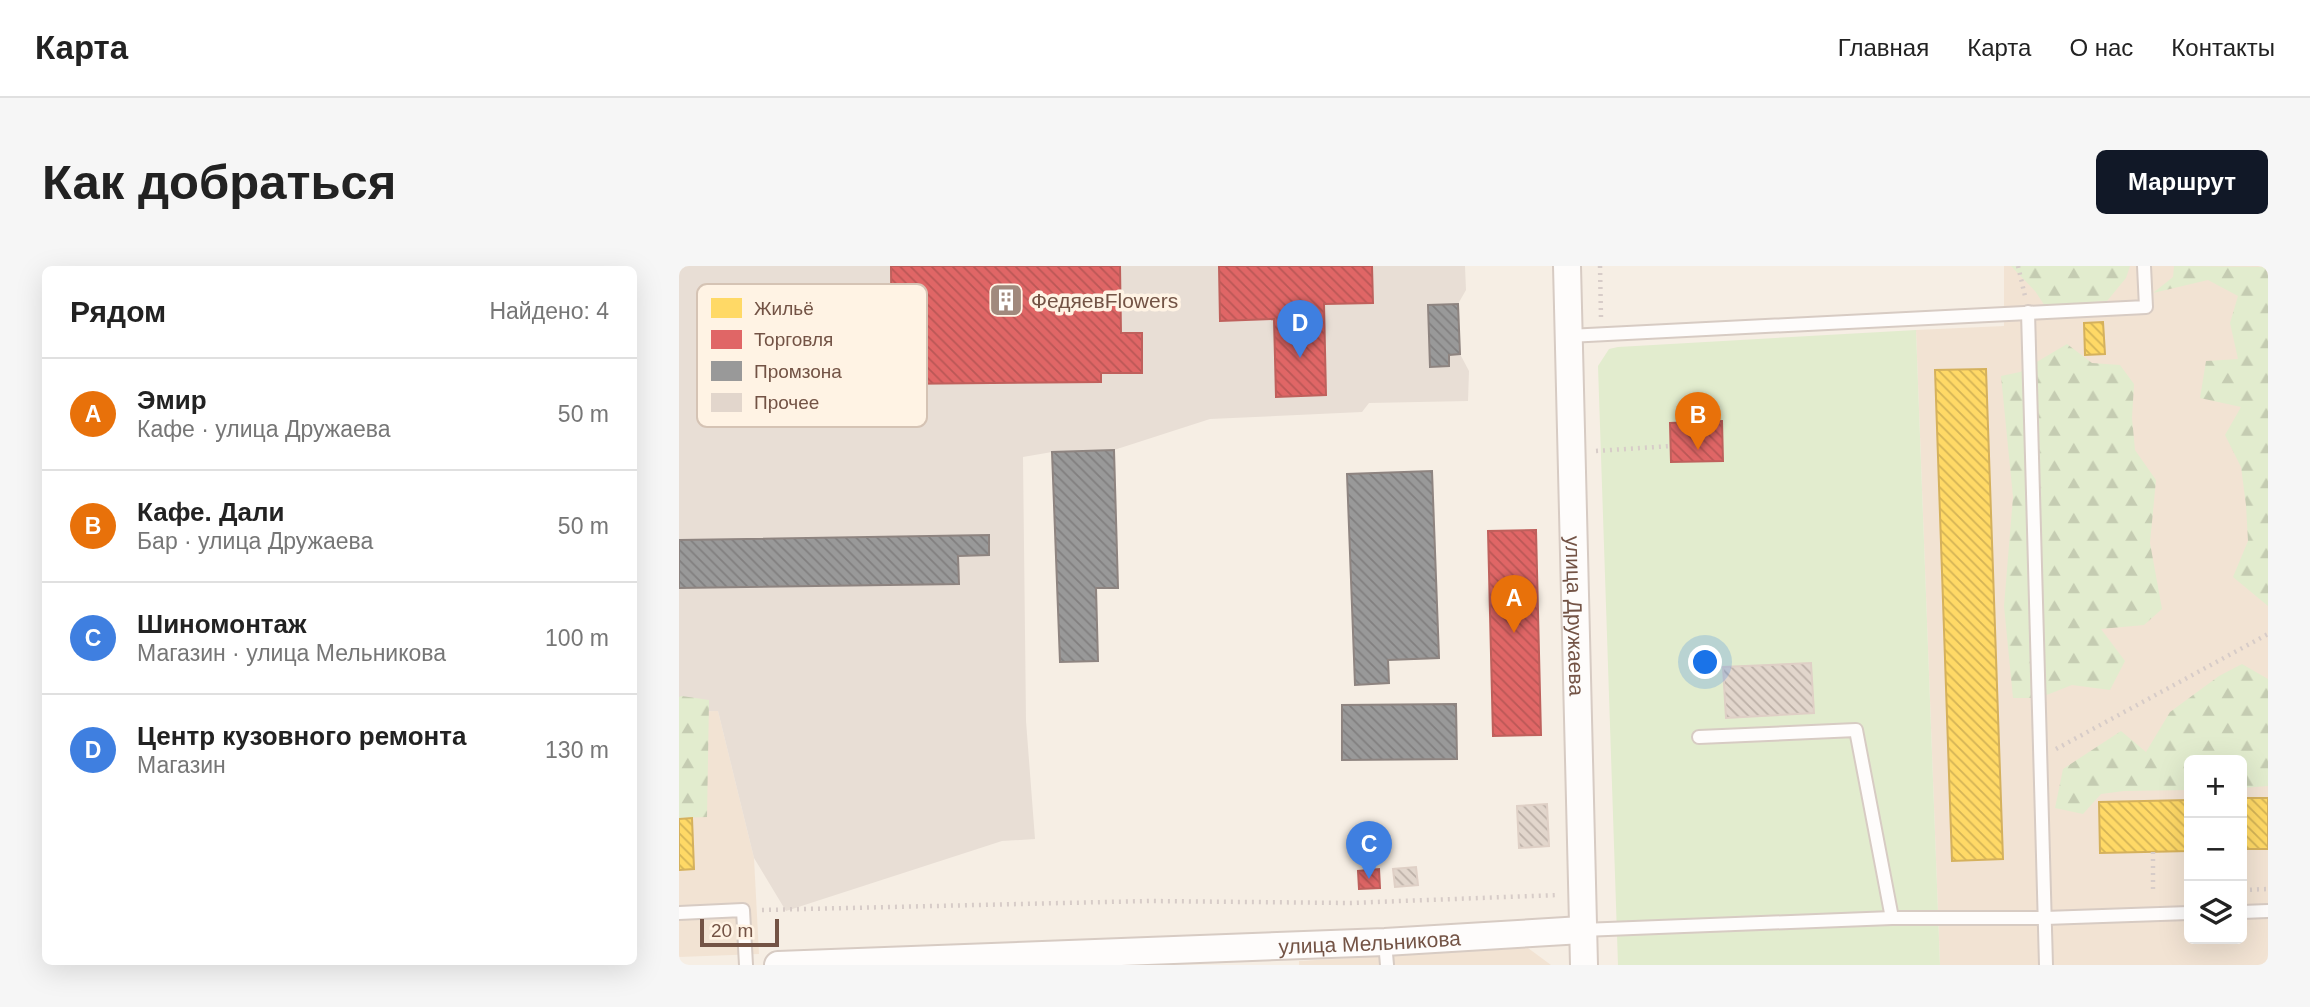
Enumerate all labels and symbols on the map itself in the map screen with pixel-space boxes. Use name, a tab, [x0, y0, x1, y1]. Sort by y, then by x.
building icon: ФедяевFlowers	[987, 281, 1025, 319]
legend	[697, 284, 927, 427]
place label: ФедяевFlowers	[1031, 289, 1178, 312]
text: Жильё	[754, 298, 814, 319]
pin: D	[1277, 300, 1323, 358]
text: Торговля	[754, 329, 833, 350]
text: Промзона	[754, 361, 842, 382]
text: Прочее	[754, 392, 819, 413]
pin: B	[1675, 392, 1721, 450]
street label: улица Дружаева	[1562, 536, 1589, 697]
pin: A	[1491, 575, 1537, 633]
your location	[1688, 645, 1722, 679]
pin: C	[1346, 821, 1392, 879]
scale bar	[700, 916, 779, 948]
street label: улица Мельникова	[1278, 926, 1462, 958]

